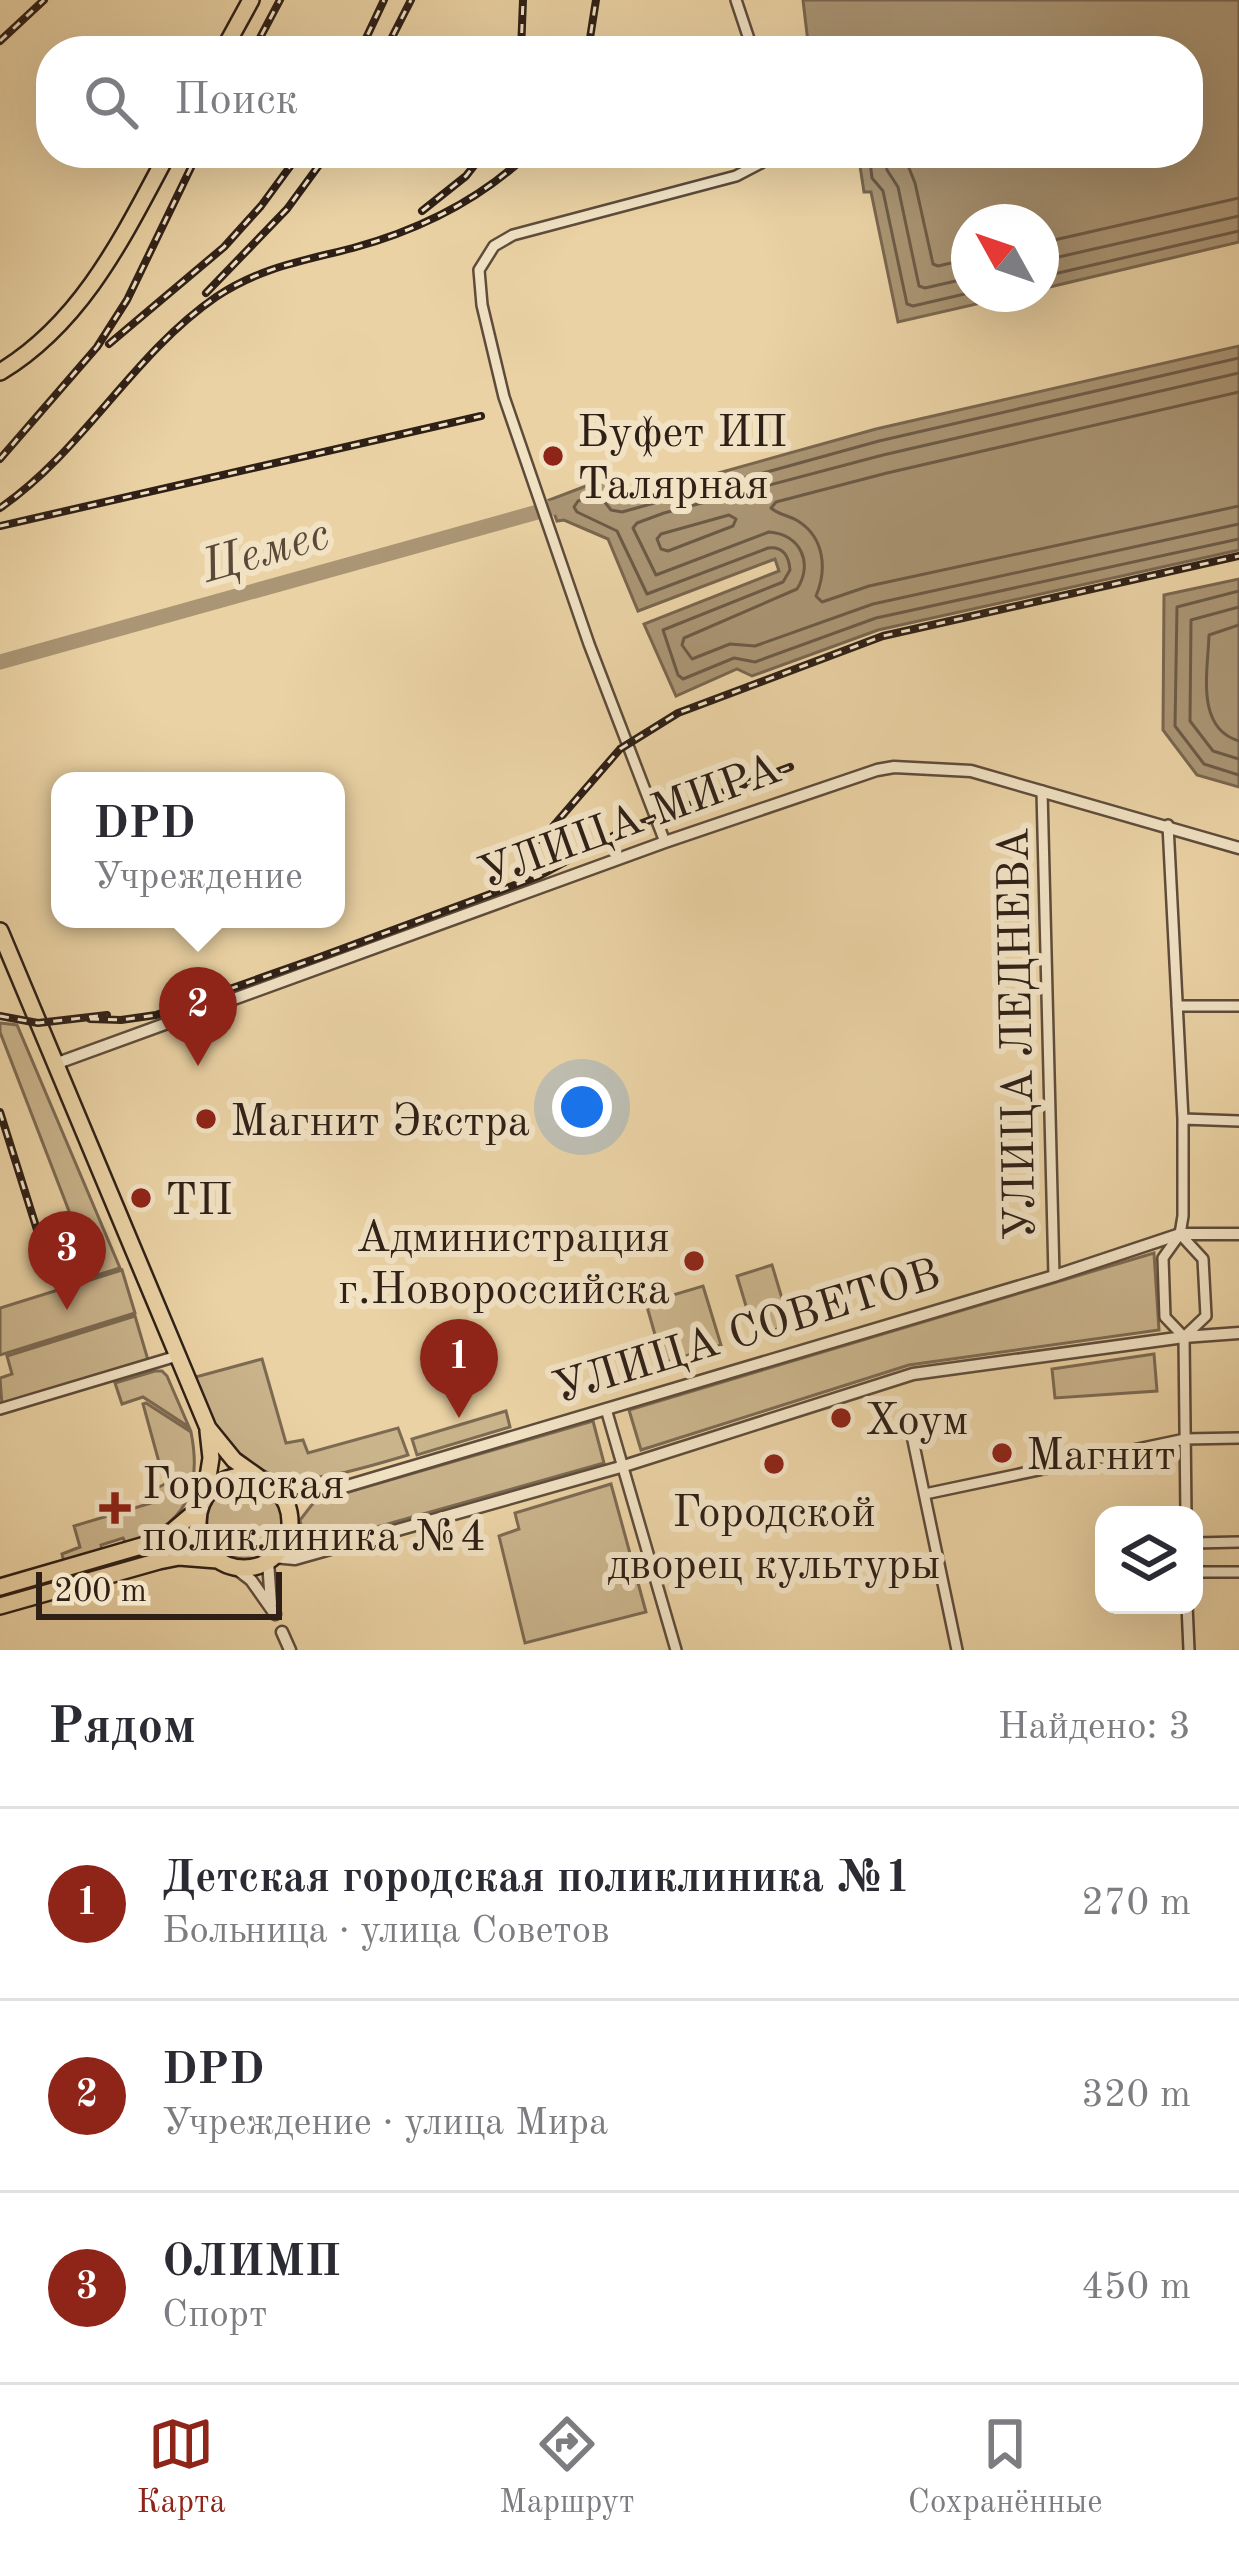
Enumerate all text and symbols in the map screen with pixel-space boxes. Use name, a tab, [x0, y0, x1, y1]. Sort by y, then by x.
search box	[36, 36, 1203, 168]
icon: search	[78, 69, 144, 135]
text: Поиск	[174, 79, 298, 124]
north arrow	[951, 204, 1059, 312]
place label: Буфет ИП Талярная	[577, 412, 787, 509]
marker: Буфет ИП Талярная	[540, 443, 566, 469]
water label: Цемес	[196, 511, 336, 593]
street label: УЛИЦА МИРА	[474, 748, 787, 899]
popup	[51, 772, 345, 928]
text: DPD	[93, 803, 196, 848]
street label: УЛИЦА ЛЕДНЕВА	[993, 827, 1046, 1241]
text: Учреждение	[93, 858, 303, 897]
pin: 2	[159, 967, 237, 1066]
your location	[552, 1077, 612, 1137]
place label: Магнит Экстра	[230, 1101, 530, 1146]
marker: Магнит Экстра	[193, 1106, 219, 1132]
place label: ТП	[165, 1180, 233, 1225]
marker: ТП	[128, 1185, 154, 1211]
pin: 3	[28, 1211, 106, 1310]
place label: Администрация г.Новороссийска	[338, 1217, 670, 1314]
marker: Администрация г.Новороссийска	[681, 1248, 707, 1274]
street label: УЛИЦА СОВЕТОВ	[549, 1253, 946, 1414]
pin: 1	[420, 1319, 498, 1418]
place label: Хоум	[865, 1400, 969, 1445]
marker: Хоум	[828, 1405, 854, 1431]
place label: Магнит	[1026, 1435, 1176, 1480]
marker: Магнит	[989, 1440, 1015, 1466]
marker: Городской дворец культуры	[761, 1451, 787, 1477]
place label: Городская поликлиника №4	[142, 1464, 486, 1561]
marker: Городская поликлиника №4	[99, 1492, 131, 1524]
place label: Городской дворец культуры	[608, 1492, 940, 1589]
map controls	[1095, 1506, 1203, 1614]
button: layers	[1095, 1506, 1203, 1614]
scale bar	[36, 1566, 282, 1619]
text: 200 m	[54, 1576, 147, 1609]
text: Рядом	[48, 1703, 196, 1754]
text: Найдено: 3	[998, 1708, 1191, 1747]
text: Детская городская поликлиника №1	[162, 1857, 911, 1902]
text: 1	[76, 1884, 98, 1923]
text: 270 m	[1081, 1884, 1191, 1923]
text: Больница · улица Советов	[162, 1912, 610, 1951]
text: DPD	[162, 2049, 264, 2094]
text: 2	[76, 2076, 98, 2115]
text: 320 m	[1081, 2076, 1191, 2115]
text: Учреждение · улица Мира	[162, 2104, 608, 2143]
text: ОЛИМП	[162, 2241, 341, 2286]
text: 3	[76, 2268, 98, 2307]
text: 450 m	[1081, 2268, 1191, 2307]
text: Спорт	[162, 2296, 267, 2335]
tab: Карта	[137, 2411, 226, 2524]
tab: Маршрут	[499, 2411, 635, 2524]
tab: Сохранённые	[908, 2411, 1102, 2524]

